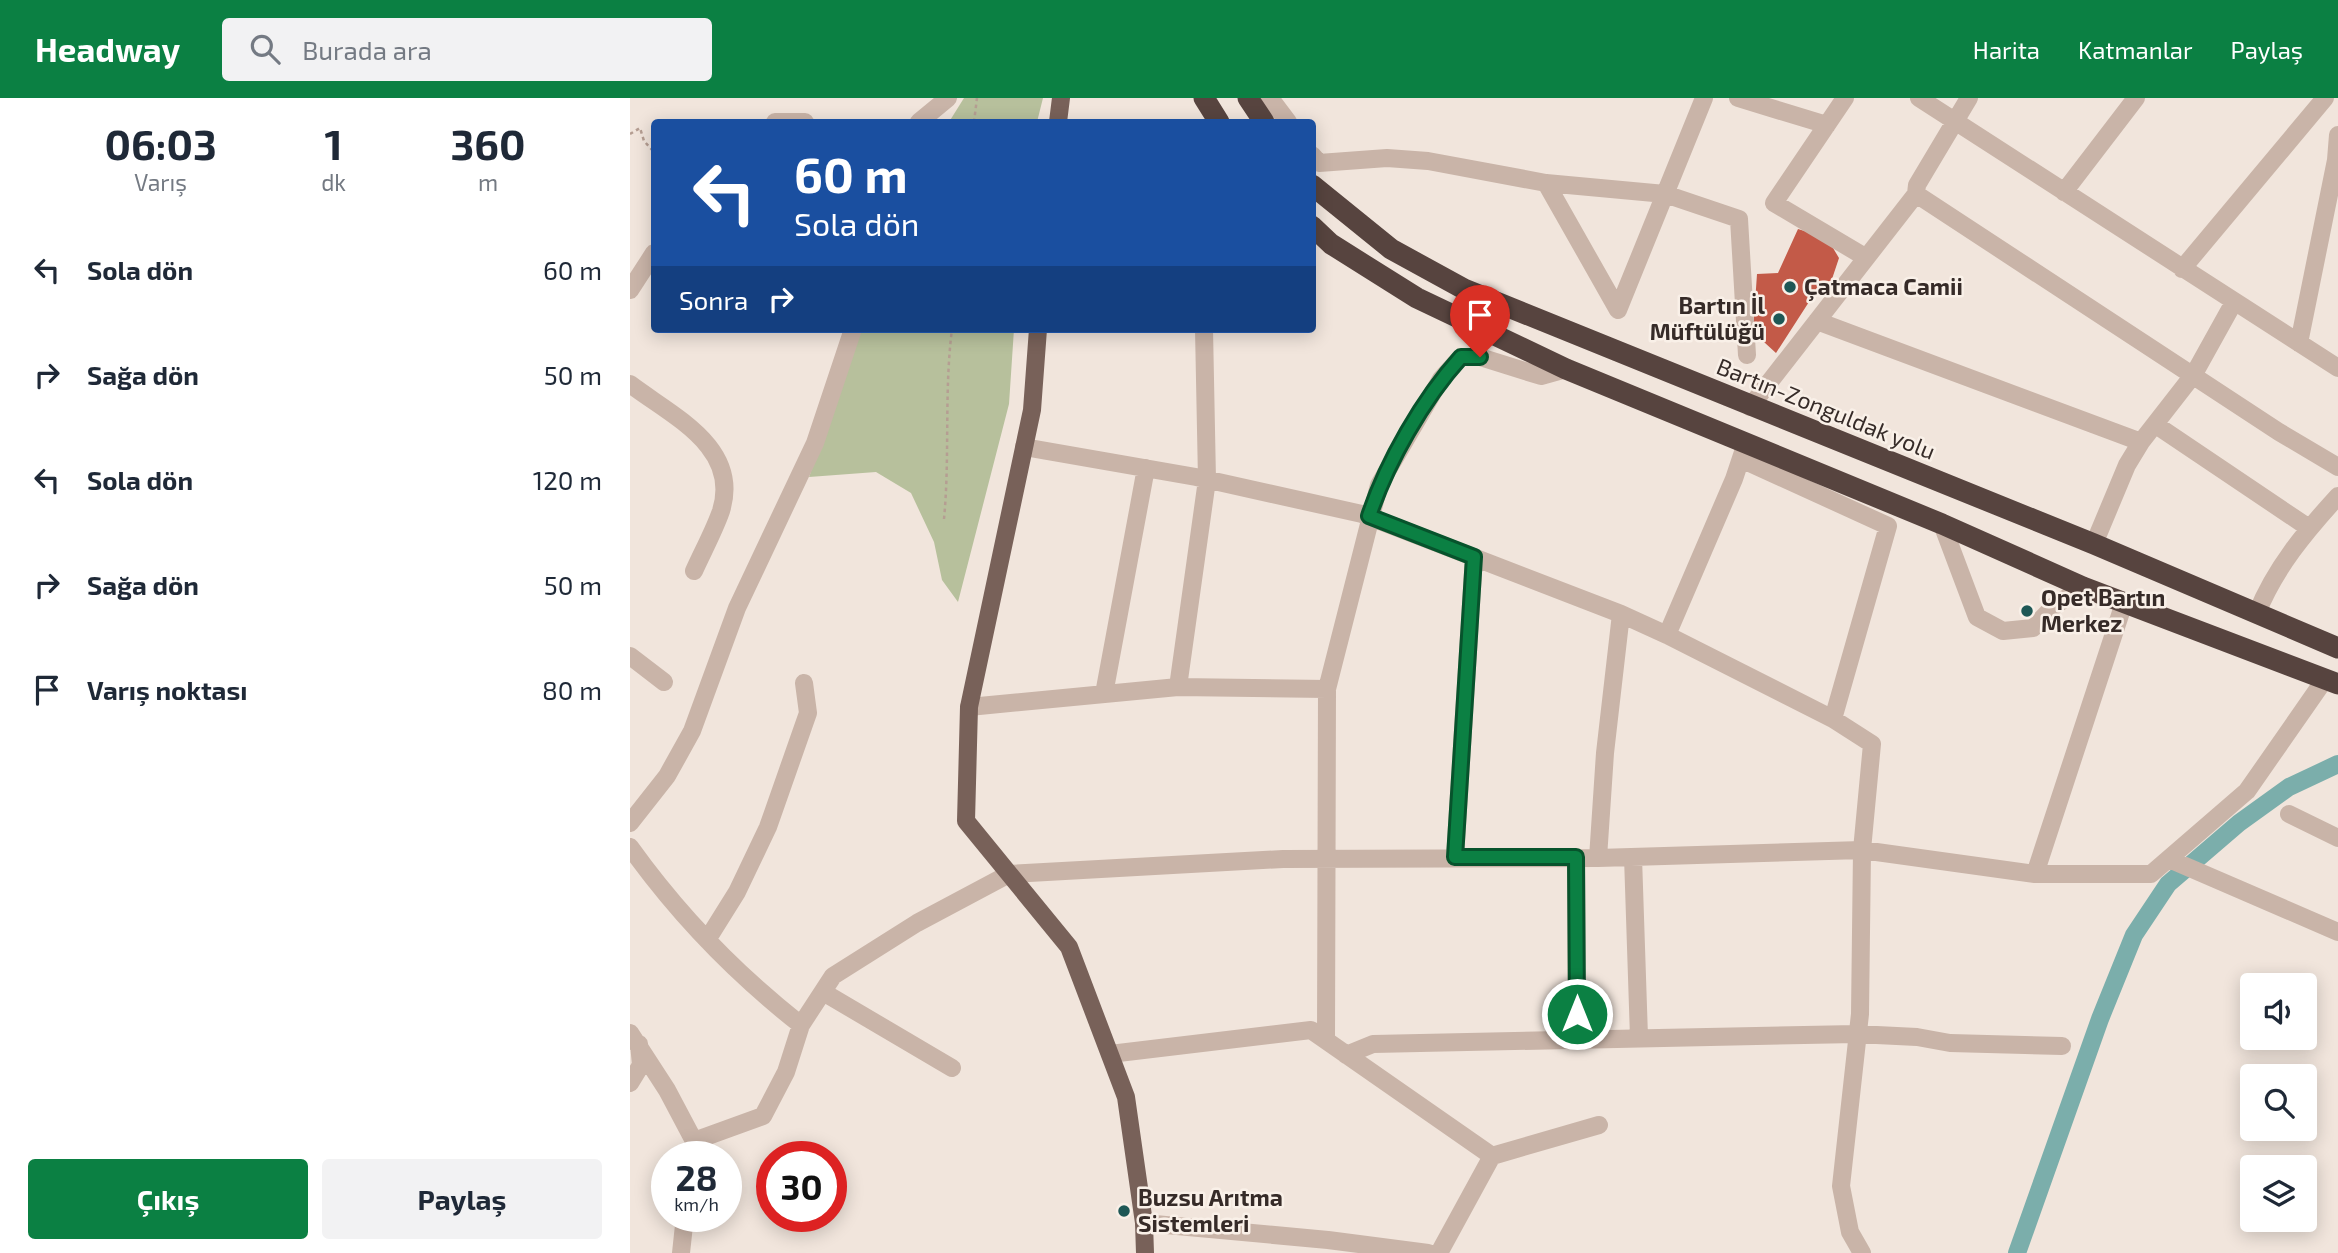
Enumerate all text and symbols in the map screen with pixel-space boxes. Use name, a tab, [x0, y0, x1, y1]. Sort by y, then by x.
search box	[222, 18, 712, 81]
text: Headway	[35, 29, 180, 69]
icon: search	[246, 30, 284, 68]
text: Burada ara	[302, 34, 432, 65]
text: Harita	[1973, 35, 2040, 64]
text: Katmanlar	[2078, 35, 2193, 64]
text: Paylaş	[2231, 35, 2303, 64]
text: 06:03	[104, 118, 217, 168]
text: 1	[325, 118, 343, 168]
text: 360	[450, 118, 526, 168]
text: 60 m	[794, 144, 908, 203]
icon: left	[679, 147, 770, 238]
text: Varış	[134, 168, 187, 196]
text: dk	[321, 168, 346, 196]
text: m	[478, 168, 498, 196]
text: Sola dön	[794, 204, 919, 242]
icon: left	[28, 251, 66, 289]
text: Sola dön	[87, 254, 193, 285]
text: 60 m	[543, 254, 602, 285]
place label: Çatmaca Camii	[1804, 272, 1963, 302]
marker: Çatmaca Camii	[1782, 279, 1798, 295]
icon: right	[762, 280, 800, 318]
text: Sonra	[679, 284, 748, 315]
pin	[1450, 285, 1510, 357]
place label: Bartın İl Müftülüğü	[1650, 291, 1765, 345]
icon: arrive	[1461, 296, 1499, 334]
marker: Bartın İl Müftülüğü	[1771, 311, 1787, 327]
street label: Bartın-Zonguldak yolu	[1713, 351, 1940, 465]
icon: right	[28, 356, 66, 394]
text: Sağa dön	[87, 359, 199, 390]
text: 50 m	[544, 359, 602, 390]
icon: left	[28, 461, 66, 499]
text: Sola dön	[87, 464, 193, 495]
text: 120 m	[533, 464, 602, 495]
icon: right	[28, 566, 66, 604]
text: Sağa dön	[87, 569, 199, 600]
text: 50 m	[544, 569, 602, 600]
place label: Opet Bartın Merkez	[2041, 583, 2165, 637]
marker: Opet Bartın Merkez	[2019, 603, 2035, 619]
icon: arrive	[28, 671, 66, 709]
text: Varış noktası	[87, 674, 247, 705]
text: 80 m	[542, 674, 602, 705]
map controls	[2240, 973, 2317, 1232]
button: sound	[2240, 973, 2317, 1050]
position arrow	[1540, 977, 1614, 1051]
button: search	[2240, 1064, 2317, 1141]
speed limit sign: 30	[756, 1141, 847, 1232]
button: layers	[2240, 1155, 2317, 1232]
text: 28	[675, 1156, 718, 1198]
button: Çıkış	[28, 1159, 308, 1239]
button: Paylaş	[322, 1159, 602, 1239]
place label: Buzsu Arıtma Sistemleri	[1138, 1183, 1283, 1237]
text: km/h	[674, 1193, 719, 1215]
marker: Buzsu Arıtma Sistemleri	[1116, 1203, 1132, 1219]

